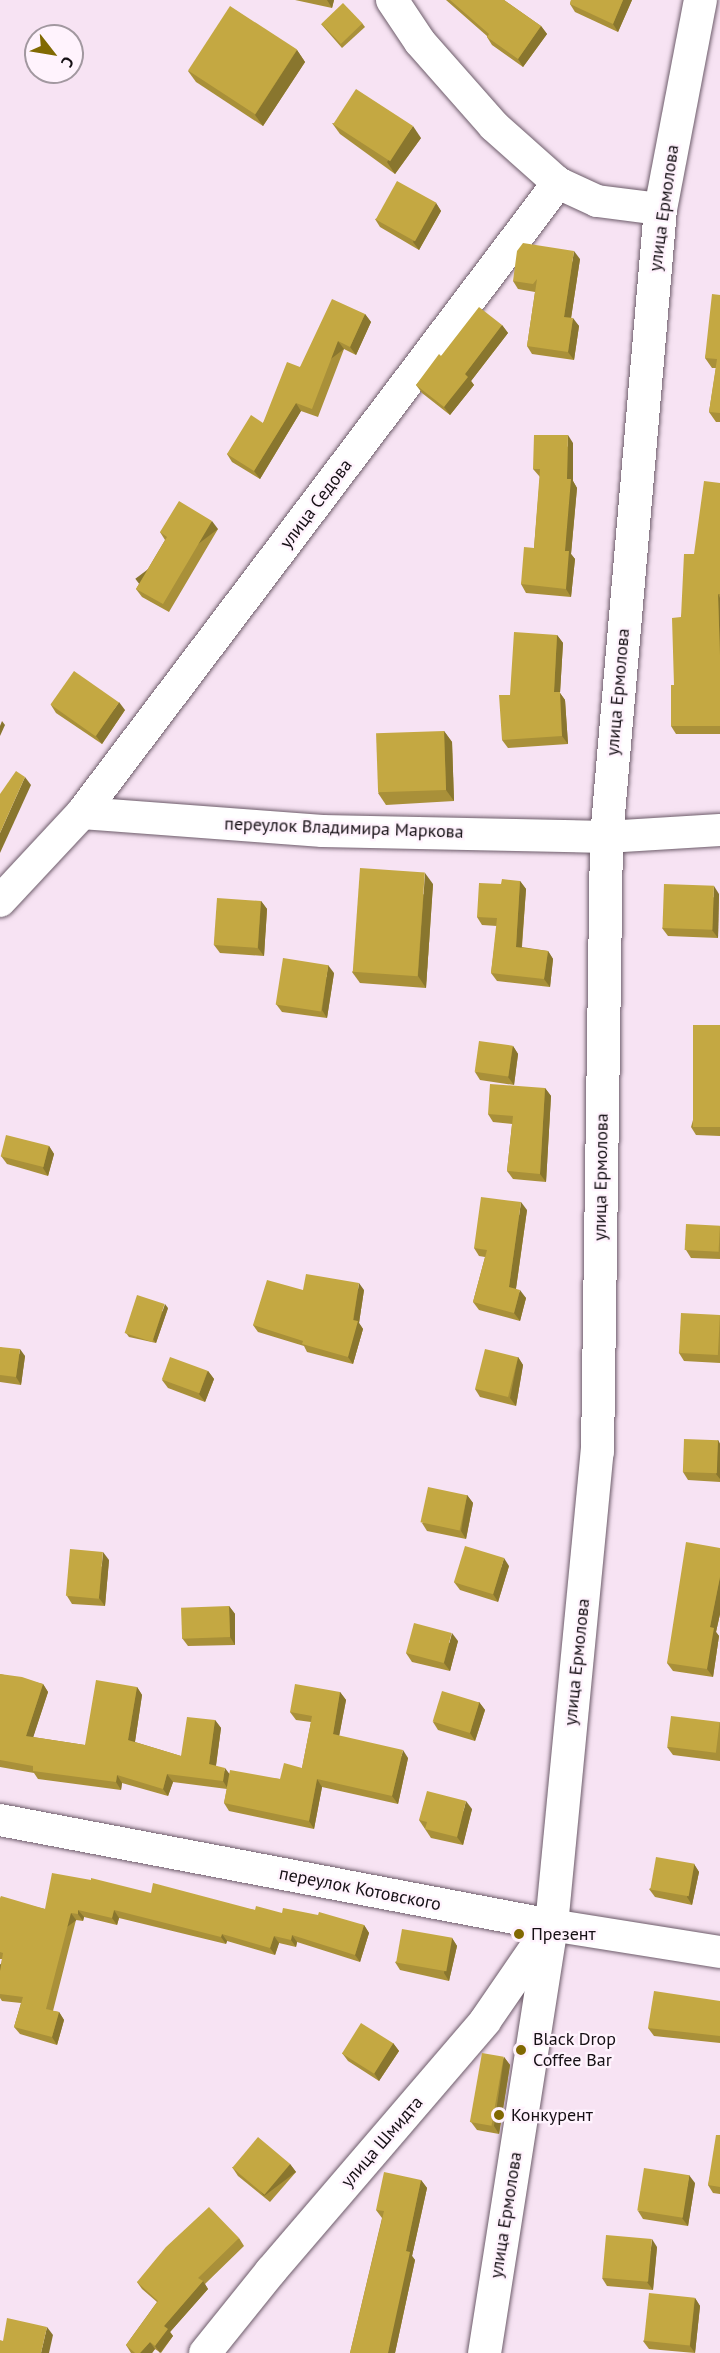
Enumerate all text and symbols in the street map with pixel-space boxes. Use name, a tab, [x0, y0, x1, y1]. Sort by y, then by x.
north arrow	[24, 24, 84, 84]
text: С	[57, 53, 79, 71]
street label: улица Ермолова	[644, 143, 684, 273]
street label: улица Седова	[275, 455, 357, 553]
street label: улица Ермолова	[602, 627, 634, 757]
street label: переулок Владимира Маркова	[224, 813, 464, 843]
street label: улица Ермолова	[589, 1113, 613, 1241]
street label: улица Ермолова	[560, 1597, 594, 1727]
street label: переулок Котовского	[277, 1863, 443, 1915]
place label: Презент	[531, 1923, 596, 1945]
marker: Презент	[512, 1927, 526, 1941]
place label: Black Drop Coffee Bar	[533, 2029, 617, 2072]
marker: Black Drop Coffee Bar	[514, 2043, 528, 2057]
street label: улица Шмидта	[337, 2092, 427, 2192]
place label: Конкурент	[511, 2104, 593, 2126]
marker: Конкурент	[492, 2108, 506, 2122]
street label: улица Ермолова	[485, 2150, 527, 2280]

